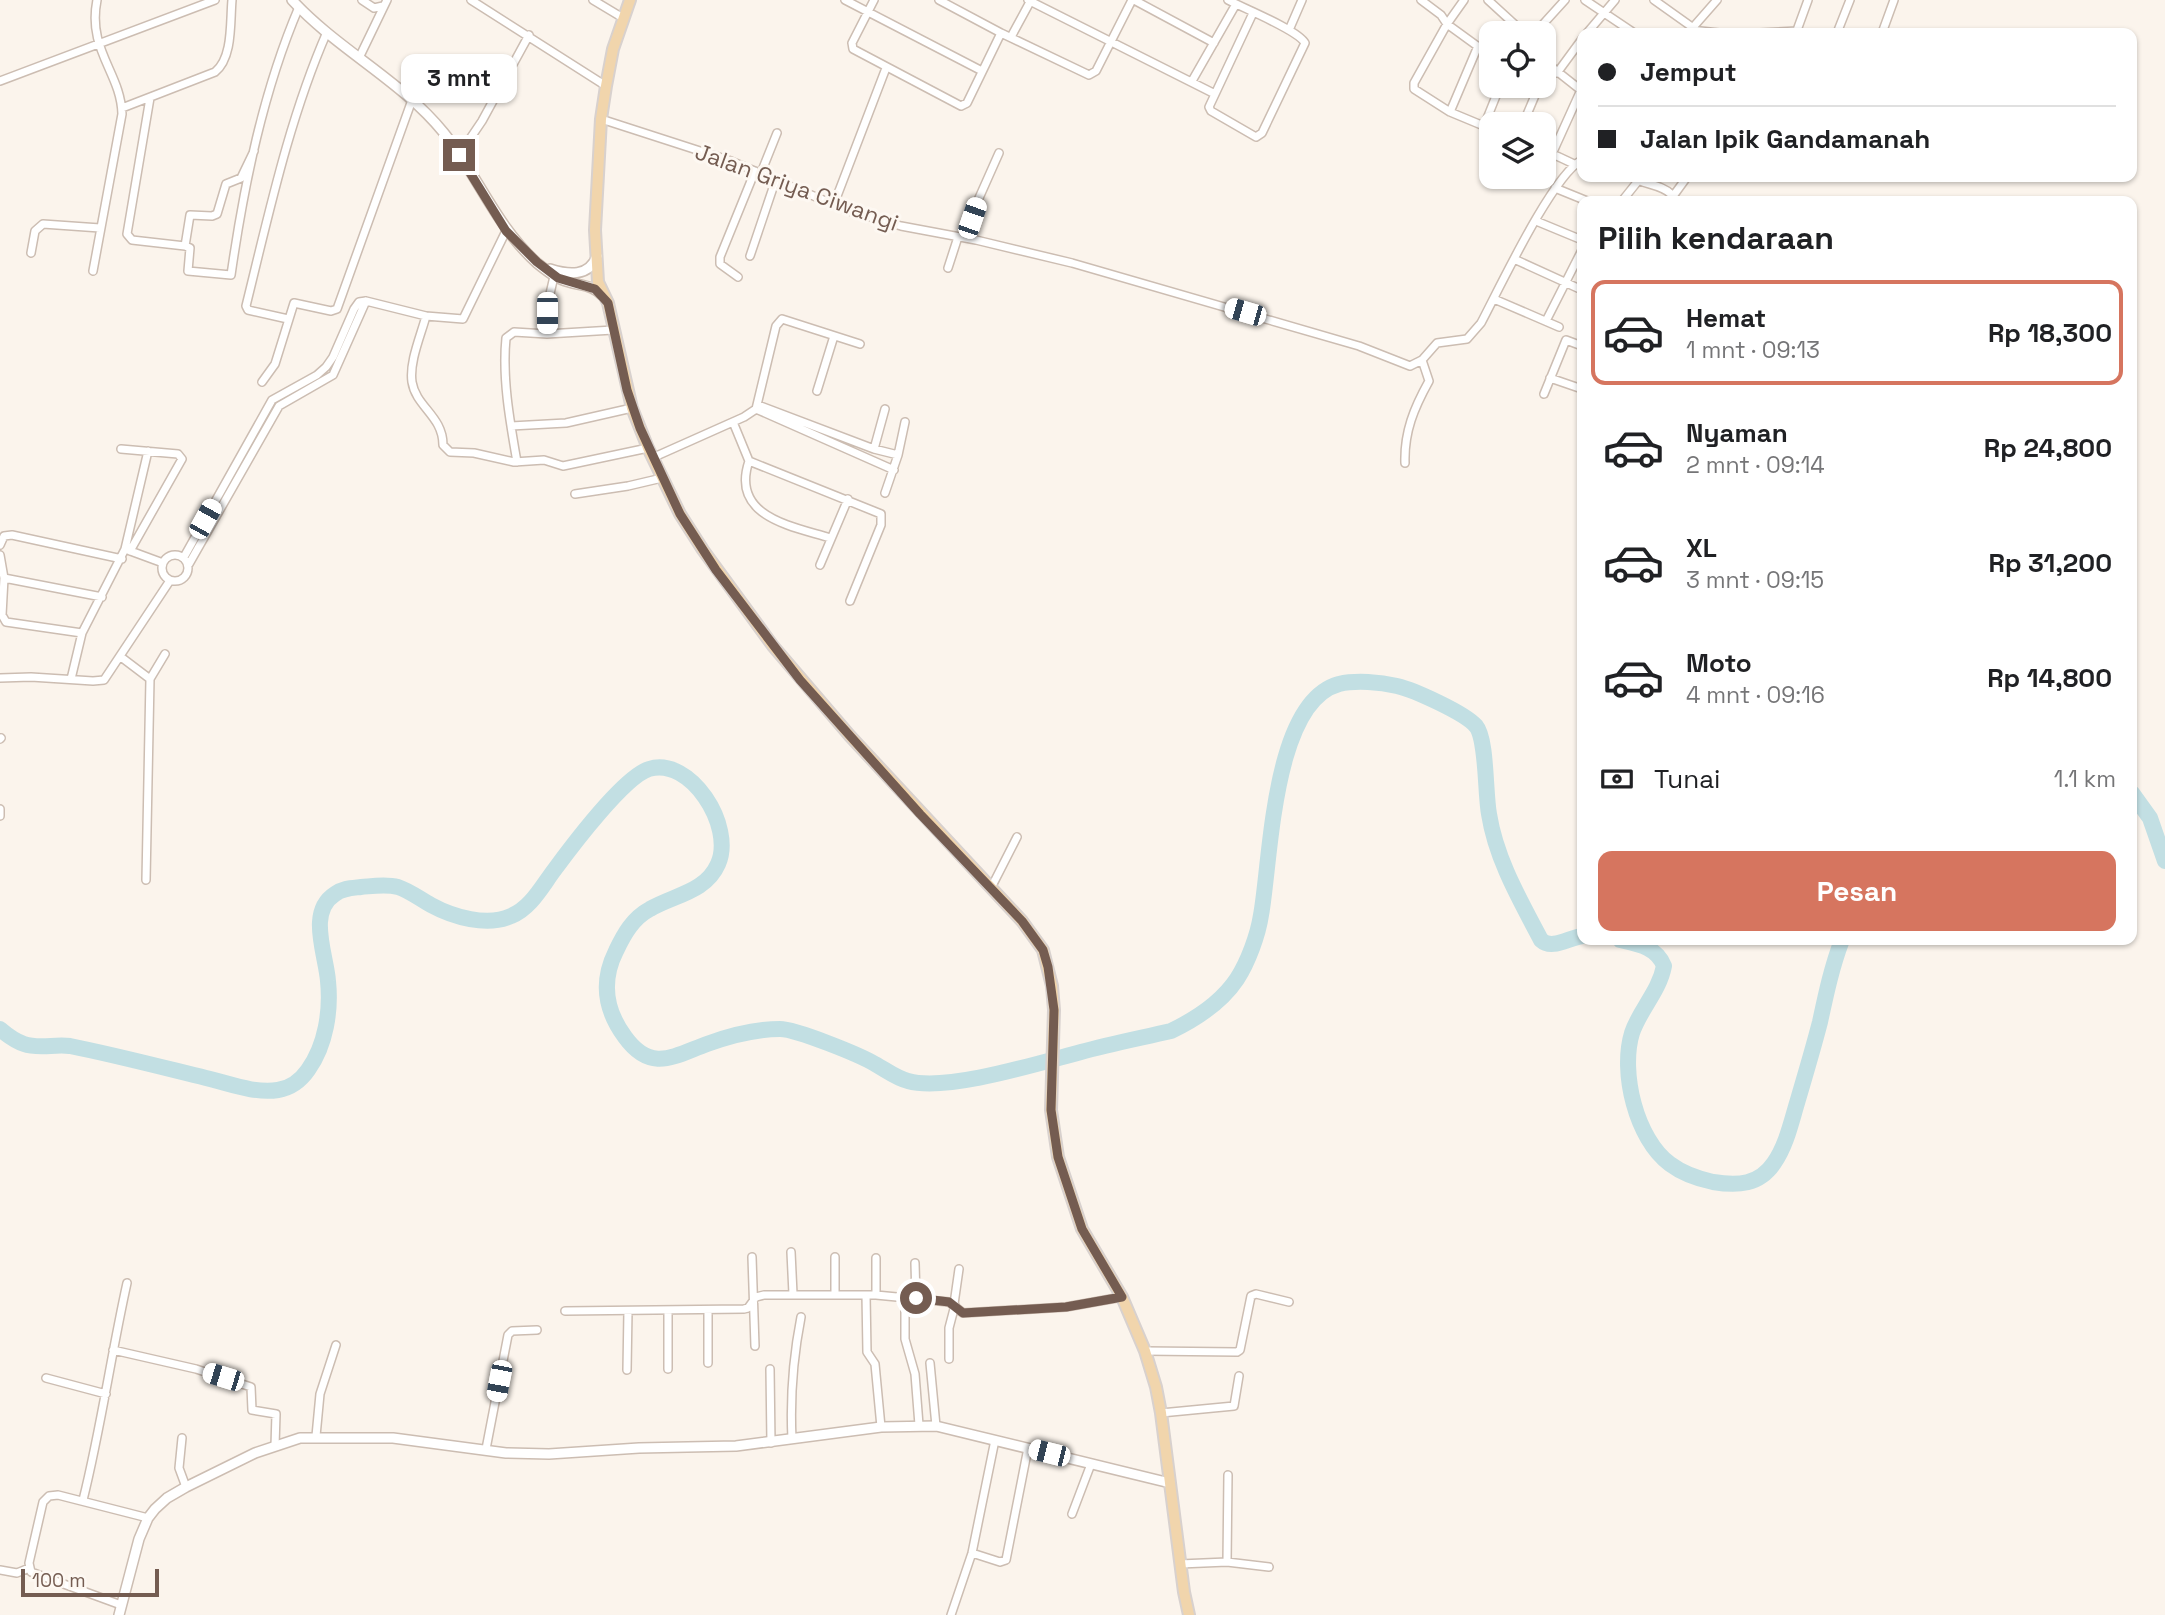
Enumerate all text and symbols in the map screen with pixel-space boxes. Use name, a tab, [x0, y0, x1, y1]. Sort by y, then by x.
map controls	[1479, 21, 1556, 189]
button: locate	[1479, 21, 1556, 98]
callout: 3 mnt	[401, 54, 517, 102]
text: Jemput	[1640, 55, 1737, 89]
text: 3 mnt	[427, 63, 491, 93]
button: layers	[1479, 112, 1556, 189]
text: Jalan Ipik Gandamanah	[1640, 122, 1930, 156]
street label: Jalan Griya Ciwangi	[691, 136, 903, 238]
route end	[443, 139, 475, 171]
car	[956, 195, 989, 241]
text: Pilih kendaraan	[1598, 218, 1834, 258]
car	[537, 292, 558, 334]
car	[1222, 296, 1269, 328]
icon: car	[1602, 301, 1665, 364]
text: Hemat	[1686, 301, 1766, 335]
text: Rp 18,300	[1988, 316, 2112, 350]
text: 1 mnt · 09:13	[1686, 335, 1820, 365]
icon: car	[1602, 416, 1665, 479]
text: Nyaman	[1686, 416, 1788, 450]
text: Rp 24,800	[1984, 431, 2112, 465]
text: 2 mnt · 09:14	[1686, 450, 1825, 480]
car	[186, 496, 225, 542]
icon: car	[1602, 531, 1665, 594]
text: XL	[1686, 531, 1717, 565]
text: Rp 31,200	[1988, 546, 2112, 580]
text: 3 mnt · 09:15	[1686, 565, 1824, 595]
icon: car	[1602, 646, 1665, 709]
text: Moto	[1686, 646, 1752, 680]
text: Rp 14,800	[1987, 661, 2112, 695]
text: 4 mnt · 09:16	[1686, 680, 1825, 710]
icon: cash	[1598, 760, 1636, 798]
text: Tunai	[1654, 762, 1720, 796]
text: 1.1 km	[2054, 764, 2116, 794]
button: Pesan	[1598, 851, 2116, 931]
route start	[900, 1282, 932, 1314]
car	[485, 1358, 514, 1404]
car	[200, 1361, 247, 1393]
car	[1027, 1438, 1072, 1468]
scale bar	[21, 1566, 159, 1598]
text: 100 m	[32, 1568, 86, 1593]

